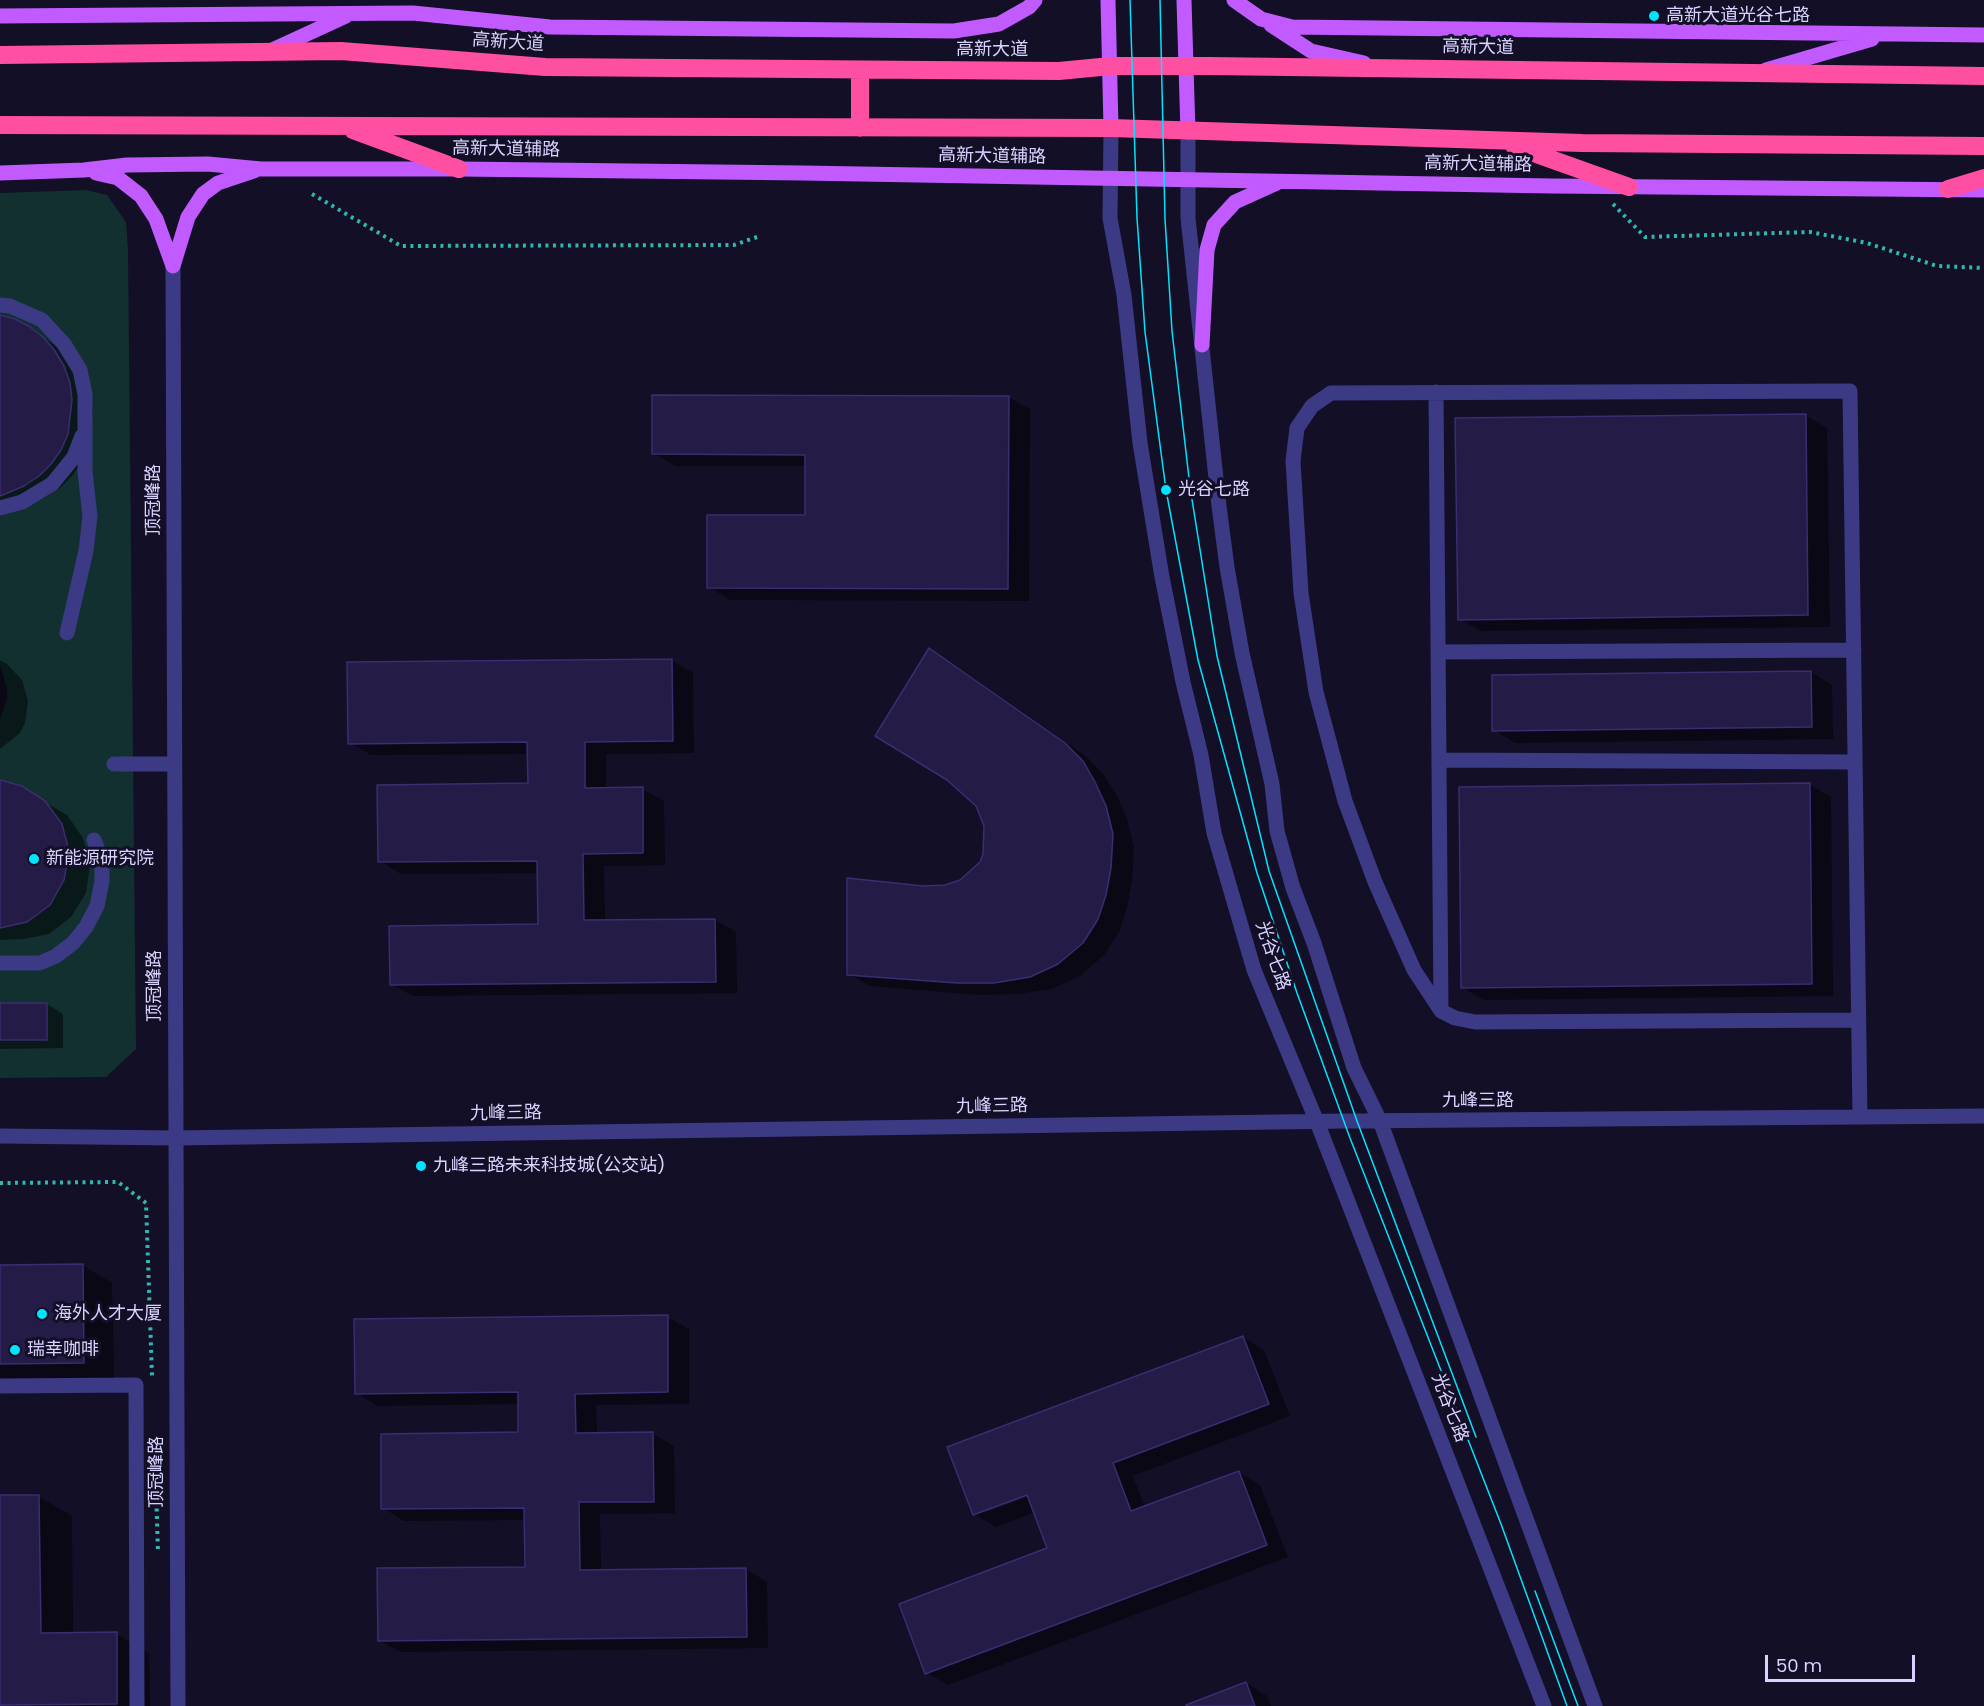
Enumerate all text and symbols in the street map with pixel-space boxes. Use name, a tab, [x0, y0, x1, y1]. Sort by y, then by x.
place label: 高新大道光谷七路	[1666, 5, 1810, 27]
marker: 高新大道光谷七路	[1647, 9, 1661, 23]
street label: 高新大道	[471, 30, 545, 56]
street label: 高新大道	[1442, 37, 1514, 59]
street label: 高新大道	[956, 39, 1028, 61]
street label: 高新大道辅路	[452, 138, 560, 162]
street label: 高新大道辅路	[938, 145, 1046, 169]
street label: 高新大道辅路	[1424, 153, 1532, 177]
street label: 顶冠峰路	[143, 464, 165, 536]
place label: 光谷七路	[1178, 479, 1250, 501]
marker: 光谷七路	[1159, 483, 1173, 497]
place label: 新能源研究院	[46, 848, 154, 870]
marker: 新能源研究院	[27, 852, 41, 866]
street label: 光谷七路	[1250, 918, 1294, 994]
street label: 顶冠峰路	[144, 950, 166, 1022]
street label: 九峰三路	[1442, 1090, 1514, 1112]
street label: 九峰三路	[956, 1096, 1028, 1118]
street label: 九峰三路	[470, 1103, 542, 1125]
place label: 九峰三路未来科技城(公交站)	[433, 1155, 665, 1177]
marker: 九峰三路未来科技城(公交站)	[414, 1159, 428, 1173]
place label: 海外人才大厦	[54, 1303, 162, 1325]
marker: 海外人才大厦	[35, 1307, 49, 1321]
place label: 瑞幸咖啡	[27, 1339, 99, 1361]
marker: 瑞幸咖啡	[8, 1343, 22, 1357]
street label: 光谷七路	[1426, 1371, 1472, 1445]
street label: 顶冠峰路	[146, 1436, 168, 1508]
scale bar	[1768, 1643, 1918, 1681]
text: 50 m	[1776, 1653, 1822, 1678]

